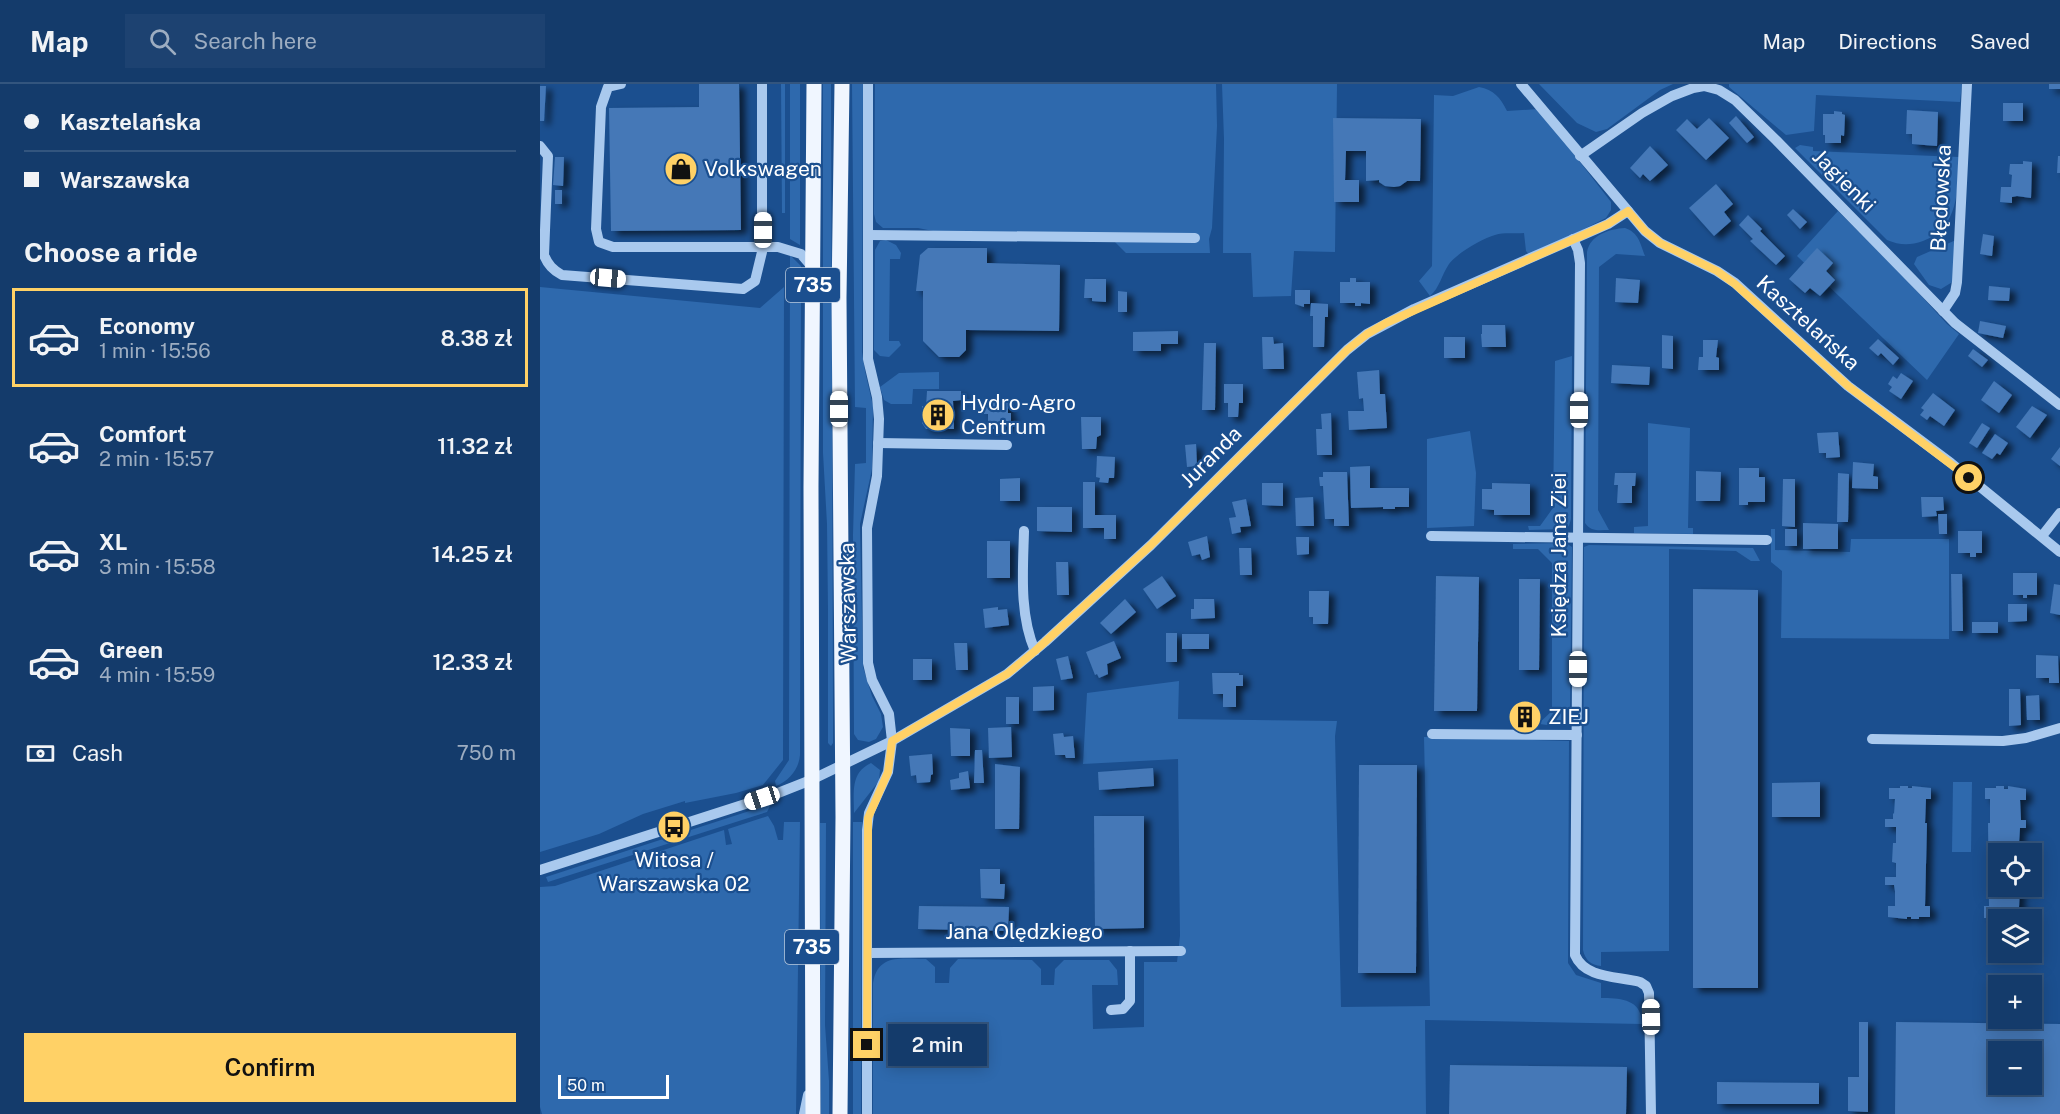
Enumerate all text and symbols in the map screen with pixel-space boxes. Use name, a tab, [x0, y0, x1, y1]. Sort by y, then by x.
search box	[125, 14, 545, 68]
text: Map	[30, 25, 89, 58]
icon: search	[146, 25, 179, 58]
text: Search here	[194, 28, 317, 54]
text: Map	[1763, 29, 1805, 54]
text: Directions	[1838, 29, 1937, 54]
text: Saved	[1970, 29, 2030, 54]
text: Kasztelańska	[60, 109, 201, 135]
street label: Jagienki	[1808, 144, 1881, 217]
street label: Błędowska	[1925, 144, 1956, 252]
shop icon: Volkswagen	[663, 151, 699, 187]
place label: Volkswagen	[704, 156, 822, 181]
text: Warszawska	[60, 167, 190, 193]
car	[754, 212, 772, 248]
text: Choose a ride	[24, 236, 198, 268]
car	[589, 267, 627, 289]
road number: 735	[786, 268, 840, 302]
street label: Kasztelańska	[1752, 270, 1865, 375]
icon: car	[27, 311, 81, 365]
text: Economy	[99, 313, 195, 339]
text: 8.38 zł	[440, 325, 513, 351]
text: 1 min · 15:56	[99, 339, 211, 363]
place label: Hydro-Agro Centrum	[961, 390, 1076, 439]
car	[830, 391, 848, 427]
car	[1570, 392, 1588, 428]
building icon: Hydro-Agro Centrum	[920, 397, 956, 433]
icon: car	[27, 419, 81, 473]
text: Comfort	[99, 421, 186, 447]
street label: Juranda	[1175, 421, 1246, 492]
text: 11.32 zł	[437, 433, 513, 459]
text: 2 min · 15:57	[99, 447, 214, 471]
route start	[1955, 464, 1982, 491]
street label: Księdza Jana Ziei	[1546, 472, 1571, 638]
icon: car	[27, 527, 81, 581]
text: XL	[99, 529, 127, 555]
text: 14.25 zł	[432, 541, 513, 567]
street label: Warszawska	[834, 542, 861, 664]
text: 3 min · 15:58	[99, 555, 216, 579]
icon: car	[27, 635, 81, 689]
text: Green	[99, 637, 163, 663]
text: 12.33 zł	[432, 649, 513, 675]
car	[1569, 651, 1587, 687]
text: 4 min · 15:59	[99, 663, 215, 687]
building icon: ZIEJ	[1507, 699, 1543, 735]
place label: ZIEJ	[1548, 704, 1589, 729]
icon: cash	[24, 737, 57, 770]
text: Cash	[72, 740, 123, 766]
text: 750 m	[457, 741, 516, 765]
car	[742, 784, 782, 812]
bus stop icon: Witosa / Warszawska 02	[656, 809, 692, 845]
map controls	[1988, 843, 2042, 1095]
button: locate	[1988, 843, 2042, 897]
place label: Witosa / Warszawska 02	[598, 847, 750, 896]
button: layers	[1988, 909, 2042, 963]
street label: Jana Olędzkiego	[945, 919, 1103, 944]
road number: 735	[785, 930, 839, 964]
button: +	[1988, 975, 2042, 1029]
car	[1642, 999, 1660, 1035]
callout: 2 min	[888, 1024, 987, 1066]
route end	[853, 1031, 880, 1058]
button: Confirm	[24, 1033, 516, 1102]
text: 2 min	[912, 1033, 963, 1057]
button: −	[1988, 1041, 2042, 1095]
scale bar	[558, 1072, 669, 1100]
text: 50 m	[567, 1076, 605, 1095]

